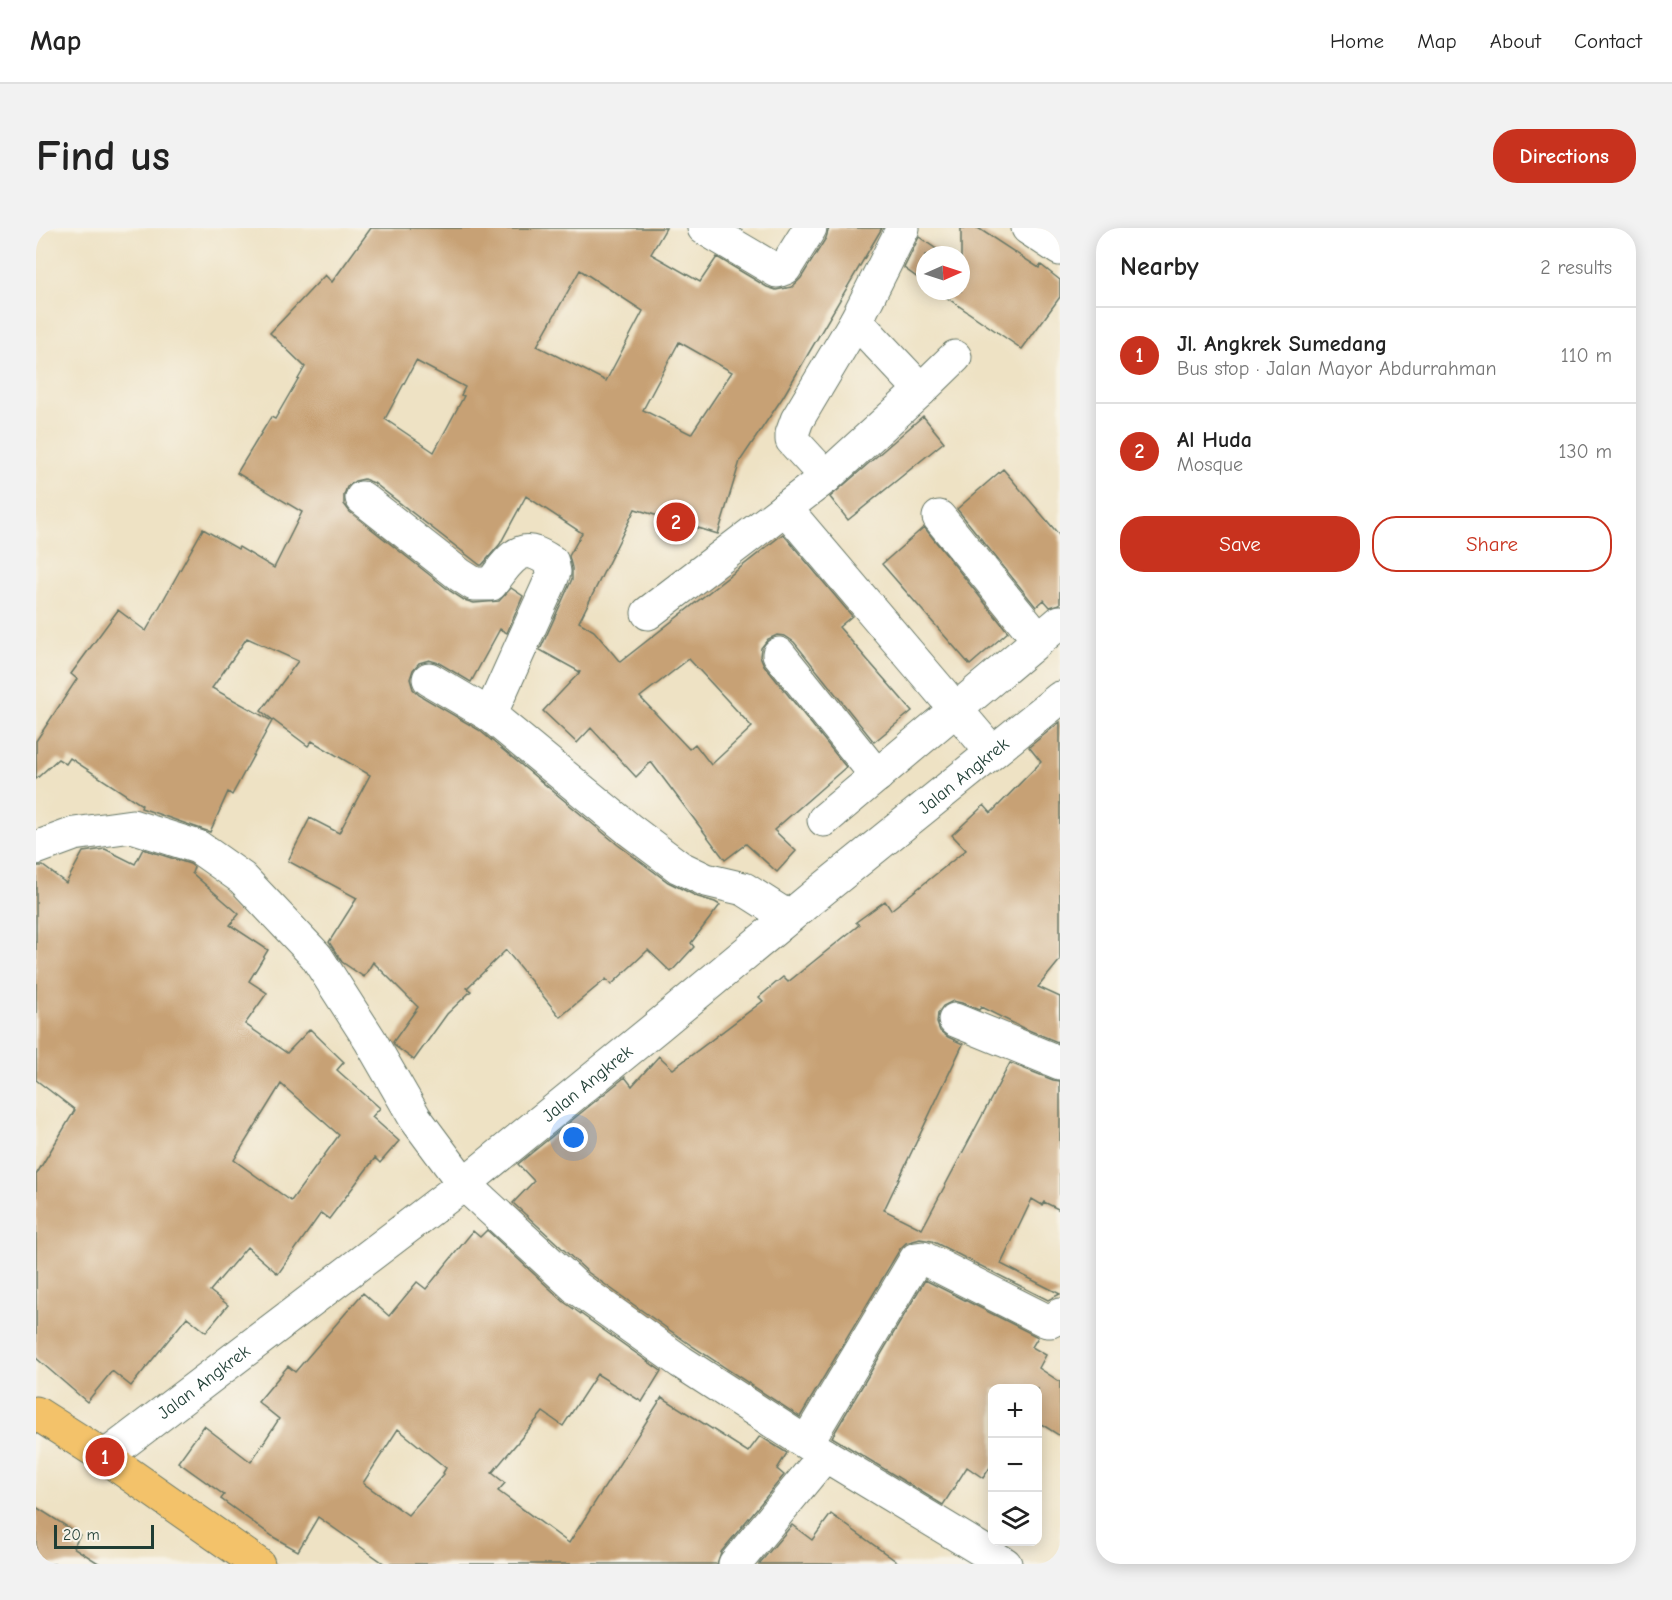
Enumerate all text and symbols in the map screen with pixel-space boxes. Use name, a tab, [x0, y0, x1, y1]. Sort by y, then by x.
text: Map	[30, 25, 81, 57]
text: Home	[1330, 29, 1384, 53]
text: Map	[1417, 29, 1457, 53]
text: About	[1490, 29, 1541, 53]
text: Contact	[1574, 29, 1642, 53]
button: Directions	[1493, 129, 1636, 183]
text: Find us	[36, 132, 170, 181]
north arrow	[916, 246, 970, 300]
text: Nearby	[1120, 252, 1199, 282]
text: 2 results	[1540, 256, 1612, 279]
text: Jl. Angkrek Sumedang	[1177, 331, 1387, 357]
text: 1	[1136, 344, 1143, 367]
text: 110 m	[1561, 344, 1612, 367]
text: Bus stop · Jalan Mayor Abdurrahman	[1177, 357, 1497, 380]
text: Al Huda	[1177, 427, 1252, 453]
text: 2	[1135, 440, 1144, 463]
text: 130 m	[1559, 440, 1612, 463]
text: Mosque	[1177, 453, 1243, 476]
pin: 2	[656, 500, 696, 544]
button: Save	[1120, 516, 1360, 572]
button: Share	[1372, 516, 1612, 572]
street label: Jalan Angkrek	[914, 733, 1013, 819]
street label: Jalan Angkrek	[538, 1041, 637, 1126]
your location	[559, 1123, 588, 1152]
street label: Jalan Angkrek	[154, 1340, 254, 1424]
map controls	[988, 1384, 1042, 1546]
button: +	[988, 1384, 1042, 1438]
pin: 1	[86, 1434, 124, 1480]
button: −	[988, 1438, 1042, 1492]
button: layers	[988, 1492, 1042, 1546]
scale bar	[54, 1522, 154, 1550]
text: 20 m	[63, 1526, 100, 1544]

